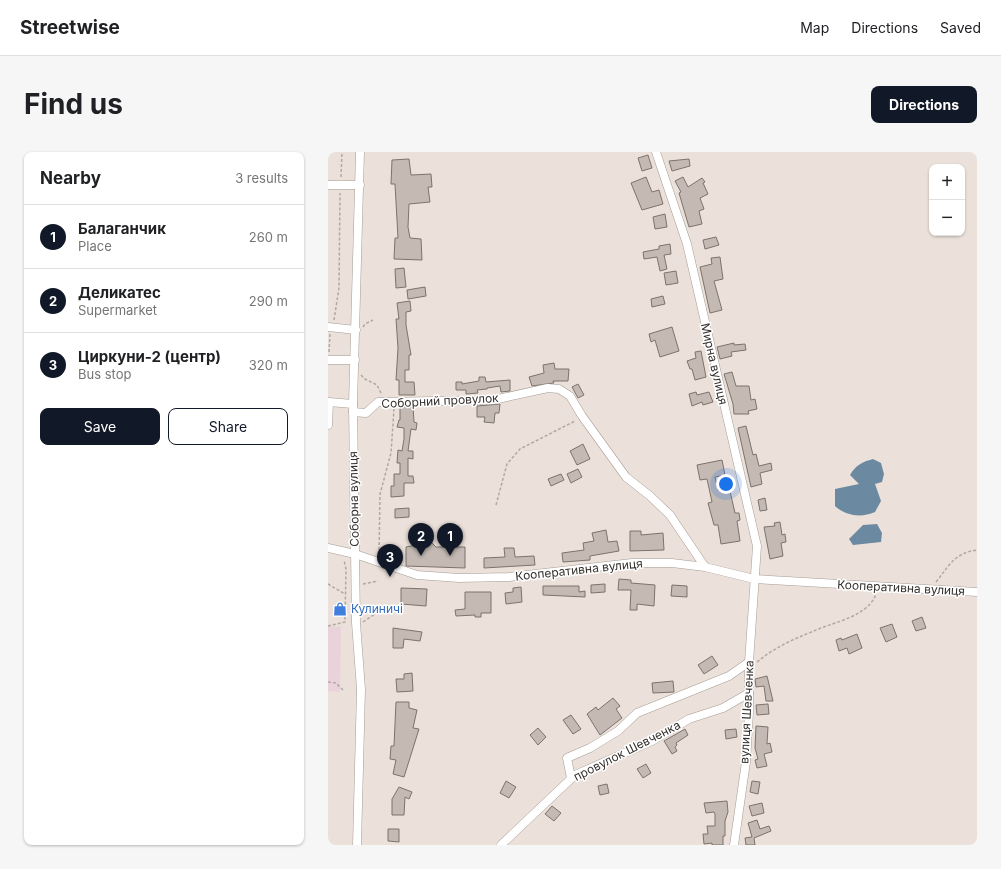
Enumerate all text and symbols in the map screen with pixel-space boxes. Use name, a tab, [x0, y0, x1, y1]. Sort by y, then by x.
text: Streetwise	[20, 16, 120, 39]
text: Map	[800, 19, 829, 36]
text: Directions	[851, 19, 918, 36]
text: Saved	[940, 19, 981, 36]
button: Directions	[871, 86, 977, 123]
text: Find us	[24, 87, 123, 121]
map controls	[929, 164, 965, 236]
button: +	[929, 164, 965, 200]
text: Nearby	[40, 168, 101, 188]
text: 3 results	[235, 170, 288, 186]
button: −	[929, 200, 965, 236]
text: Балаганчик	[78, 219, 166, 238]
text: 1	[50, 229, 56, 245]
text: 260 m	[249, 229, 288, 245]
text: Place	[78, 238, 112, 254]
text: Деликатес	[78, 283, 161, 302]
text: 2	[49, 293, 57, 309]
text: 290 m	[249, 293, 288, 309]
text: Supermarket	[78, 302, 157, 318]
street label: Мирна вулиця	[698, 322, 731, 406]
text: Циркуни-2 (центр)	[78, 347, 221, 366]
text: 3	[49, 357, 57, 373]
text: 320 m	[249, 357, 288, 373]
text: Bus stop	[78, 366, 131, 382]
street label: Соборний провулок	[381, 390, 500, 411]
button: Save	[40, 408, 160, 445]
button: Share	[168, 408, 288, 445]
street label: Соборна вулиця	[345, 451, 362, 547]
your location	[716, 474, 736, 494]
pin: 2	[408, 523, 434, 556]
pin: 1	[437, 523, 463, 556]
pin: 3	[377, 544, 403, 577]
street label: Кооперативна вулиця	[515, 555, 643, 584]
street label: Кооперативна вулиця	[837, 577, 965, 598]
shop icon: Кулиничі	[332, 601, 348, 617]
place label: Кулиничі	[351, 601, 403, 616]
street label: вулиця Шевченка	[736, 660, 757, 764]
street label: провулок Шевченка	[571, 717, 683, 784]

